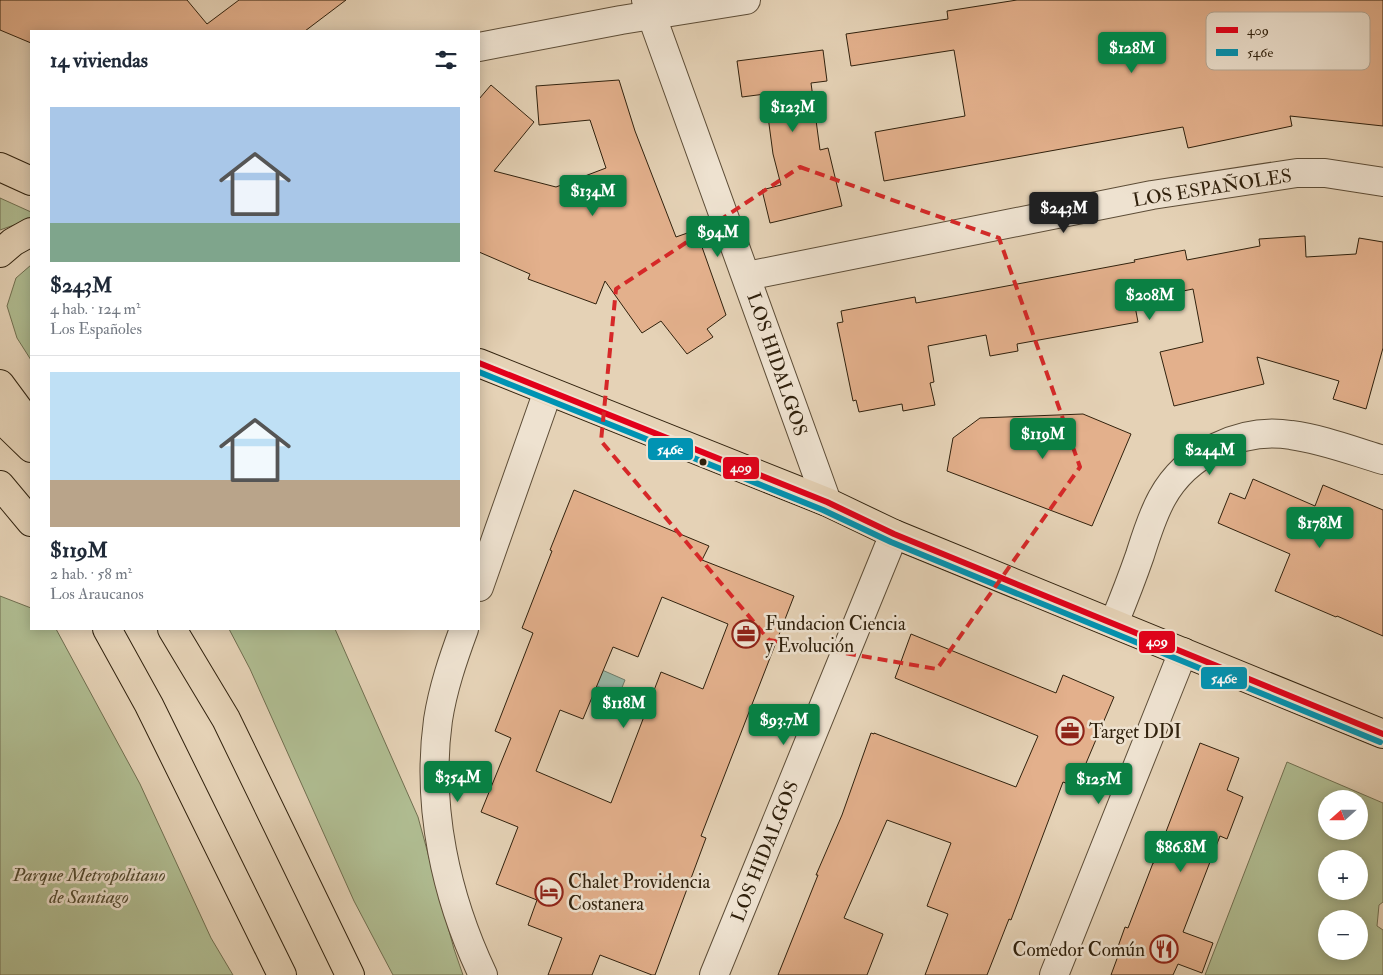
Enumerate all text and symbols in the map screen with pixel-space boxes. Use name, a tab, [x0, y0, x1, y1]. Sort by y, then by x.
legend	[1206, 12, 1370, 70]
text: 409	[1247, 22, 1269, 39]
pin: $128M	[1097, 32, 1167, 74]
text: $128M	[1109, 38, 1155, 58]
text: 546e	[1247, 44, 1273, 61]
icon: filters	[432, 46, 460, 74]
text: 14 viviendas	[50, 47, 148, 74]
pin: $123M	[758, 90, 828, 133]
text: $123M	[771, 97, 815, 117]
icon: home	[210, 139, 300, 229]
street label: LOS ESPAÑOLES	[1131, 162, 1293, 212]
pin: $134M	[558, 174, 628, 217]
text: $134M	[571, 181, 615, 201]
pin: $243M	[1029, 192, 1099, 234]
text: $243M	[1040, 198, 1088, 218]
pin: $94M	[688, 216, 748, 258]
text: $94M	[697, 222, 739, 242]
text: $243M	[50, 272, 112, 299]
pin: $208M	[1115, 278, 1185, 321]
text: $208M	[1126, 285, 1174, 305]
street label: LOS HIDALGOS	[741, 289, 813, 439]
text: 4 hab. · 124 m²	[50, 299, 141, 319]
text: Los Españoles	[50, 319, 142, 339]
icon: home	[210, 405, 300, 495]
pin: $119M	[1008, 418, 1078, 460]
text: $119M	[1021, 424, 1065, 444]
pin: $244M	[1175, 434, 1245, 476]
line badge: 546e	[647, 437, 694, 461]
text: $244M	[1185, 440, 1235, 460]
text: 546e	[657, 441, 683, 458]
line badge: 409	[722, 456, 760, 480]
unlabelled marker	[698, 457, 708, 467]
text: 409	[729, 459, 752, 476]
pin: $178M	[1285, 506, 1355, 549]
text: $178M	[1297, 513, 1343, 533]
text: $119M	[50, 537, 108, 564]
text: 2 hab. · 58 m²	[50, 564, 132, 584]
text: Los Araucanos	[50, 584, 144, 604]
place label: Fundacion Ciencia y Evolución	[765, 612, 906, 658]
office icon: Fundacion Ciencia y Evolución	[731, 619, 761, 649]
line badge: 409	[1138, 630, 1176, 654]
text: 409	[1145, 633, 1168, 650]
line badge: 546e	[1200, 666, 1248, 690]
text: 546e	[1211, 670, 1237, 687]
pin: $118M	[589, 686, 659, 729]
text: $118M	[602, 693, 646, 713]
pin: $93.7M	[743, 704, 825, 746]
text: $93.7M	[760, 710, 808, 730]
office icon: Target DDI	[1055, 716, 1085, 746]
place label: Target DDI	[1089, 720, 1182, 744]
pin: $354M	[423, 760, 493, 803]
pin: $125M	[1064, 762, 1134, 805]
text: $354M	[435, 767, 481, 787]
text: $125M	[1076, 769, 1122, 789]
street label: LOS HIDALGOS	[726, 777, 804, 925]
north arrow	[1318, 790, 1368, 840]
map controls	[1318, 790, 1368, 960]
pin: $86.8M	[1140, 830, 1222, 873]
text: $86.8M	[1156, 837, 1206, 857]
button: +	[1318, 850, 1368, 900]
park label: Parque Metropolitano de Santiago	[11, 863, 166, 909]
place label: Chalet Providencia Costanera	[568, 870, 710, 916]
hotel icon: Chalet Providencia Costanera	[534, 877, 564, 907]
button: −	[1318, 910, 1368, 960]
restaurant icon: Comedor Común	[1149, 934, 1179, 964]
place label: Comedor Común	[1012, 938, 1145, 962]

